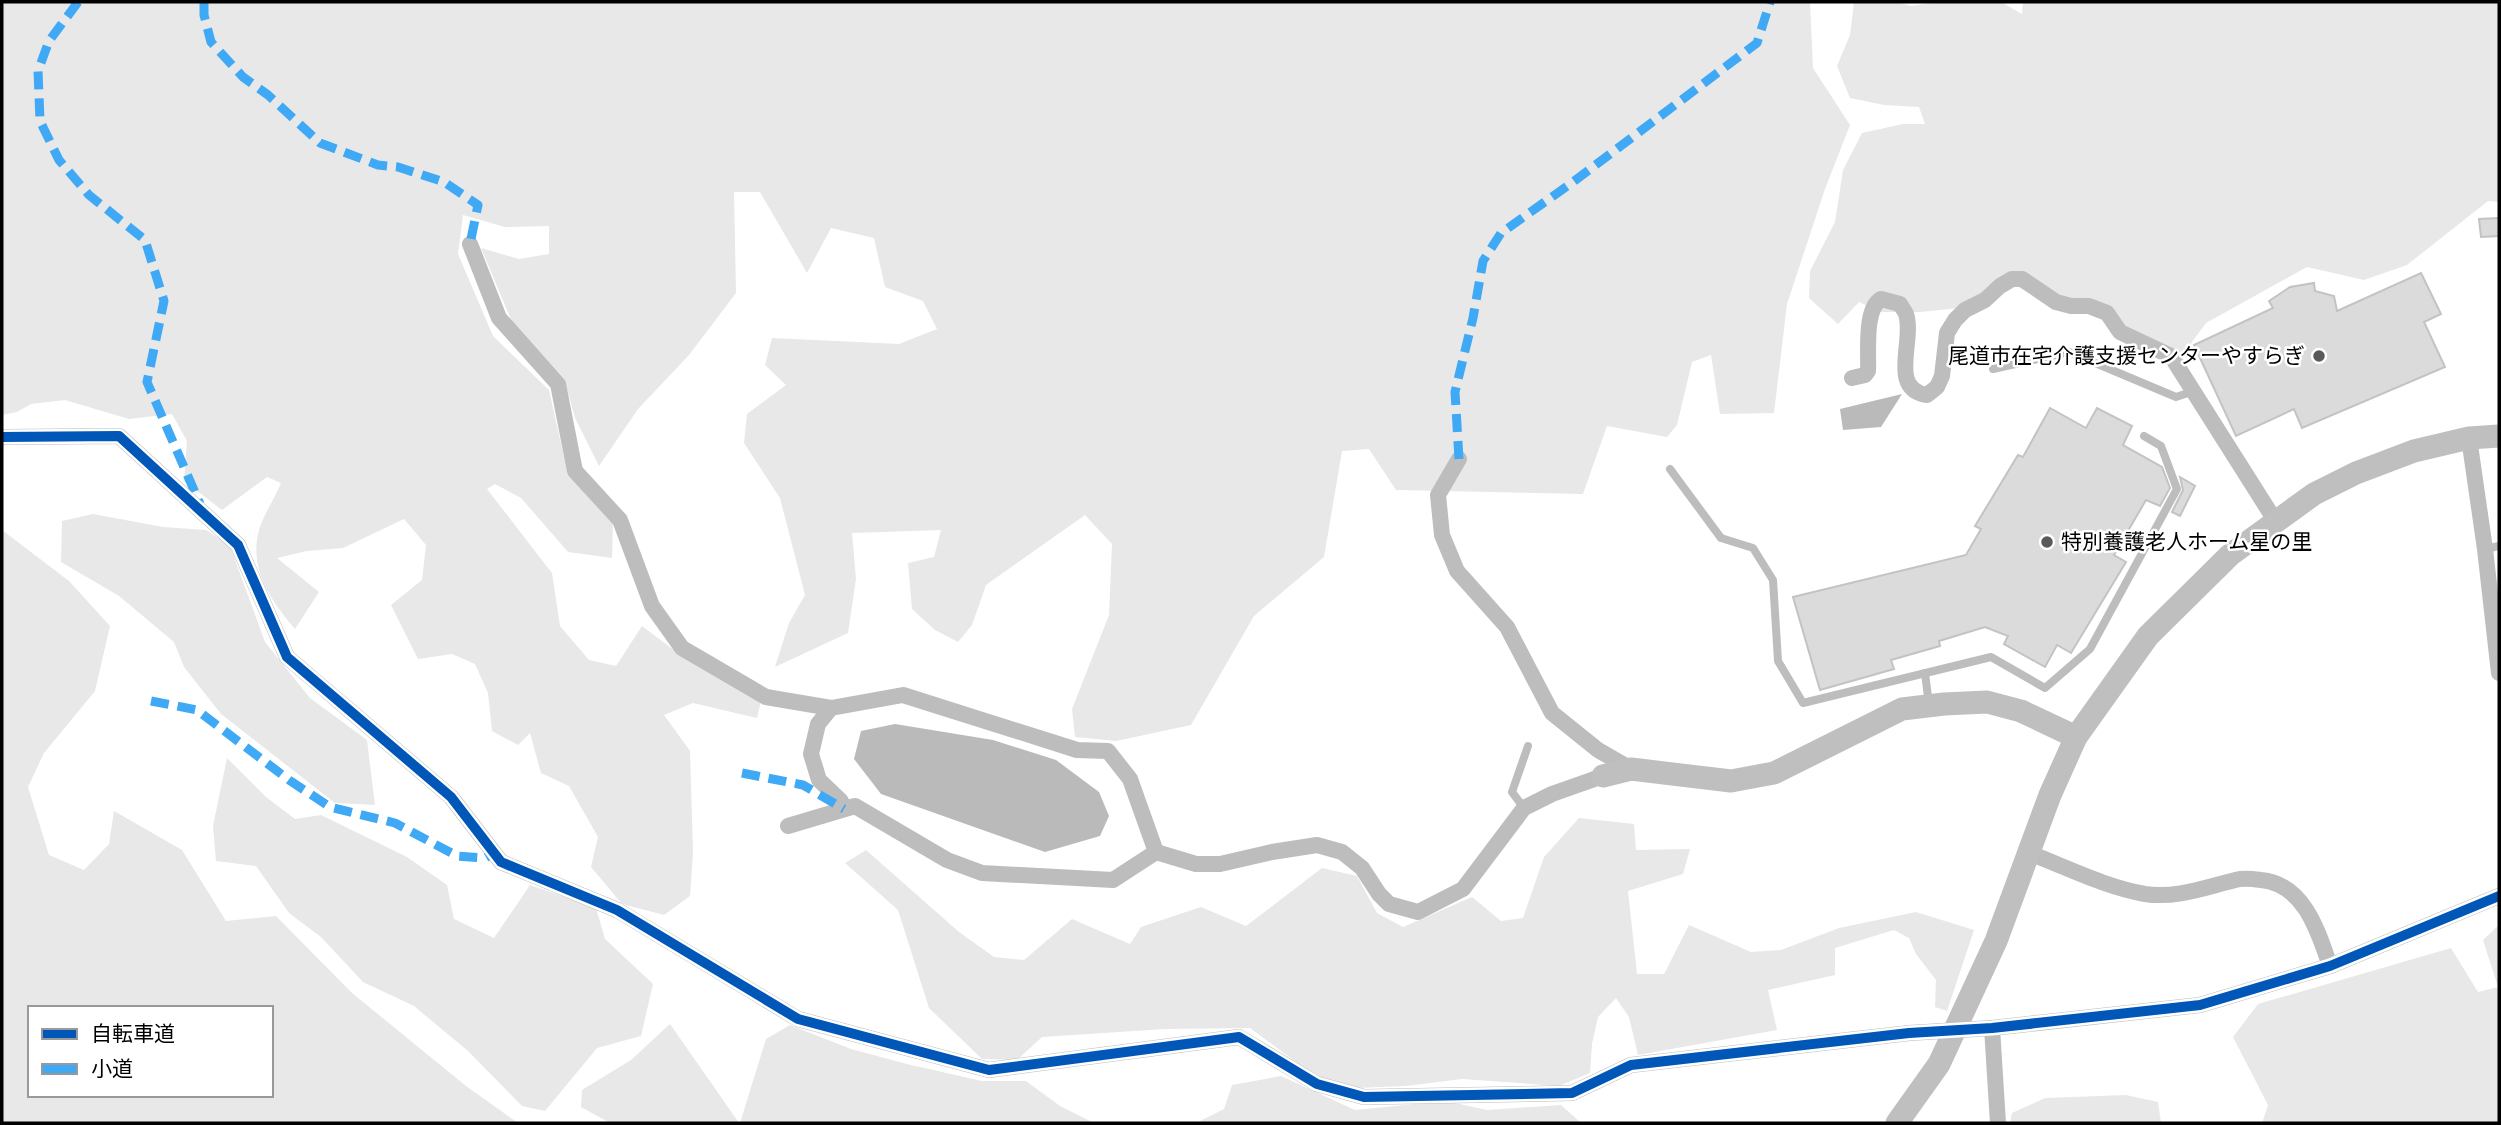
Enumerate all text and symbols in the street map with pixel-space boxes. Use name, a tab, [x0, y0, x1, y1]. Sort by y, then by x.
place label: 尾道市在宅介護支援センターやすらぎ	[1948, 345, 2305, 367]
marker: 尾道市在宅介護支援センターやすらぎ	[2311, 348, 2327, 364]
place label: 特別養護老人ホーム星の里	[2061, 531, 2312, 553]
marker: 特別養護老人ホーム星の里	[2039, 534, 2055, 550]
legend	[28, 1006, 273, 1097]
text: 自転車道	[91, 1023, 175, 1045]
text: 小道	[91, 1058, 133, 1080]

